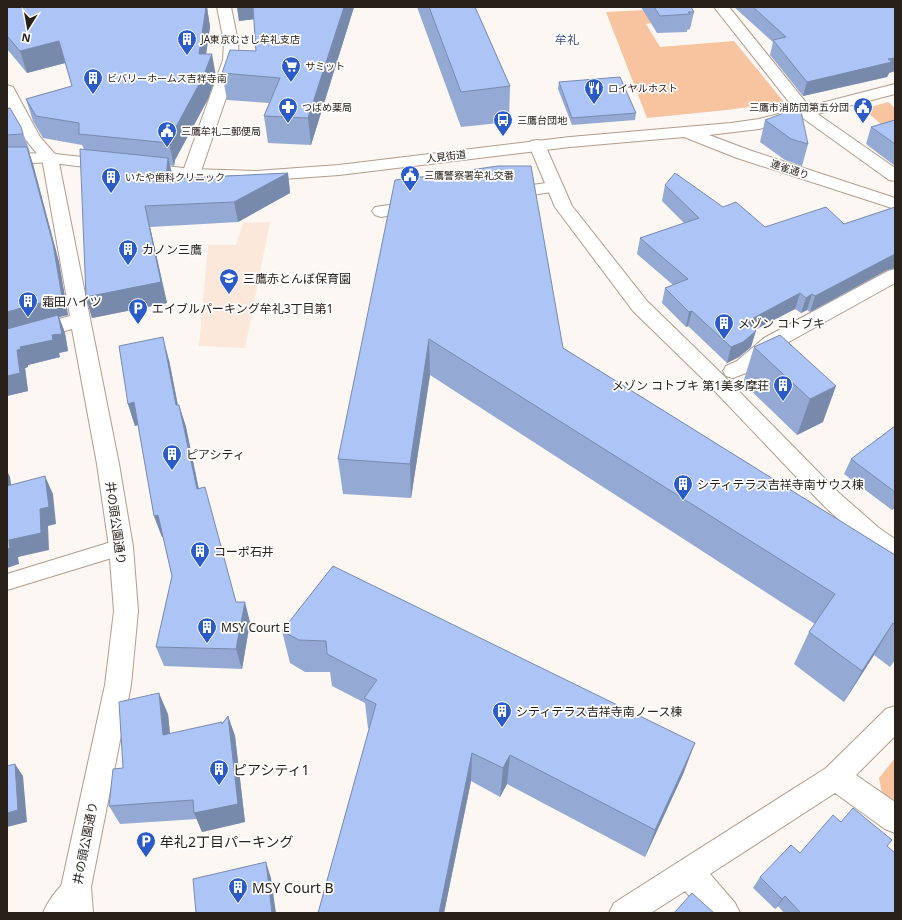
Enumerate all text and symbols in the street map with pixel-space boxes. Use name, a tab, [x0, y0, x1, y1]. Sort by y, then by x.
north arrow	[8, 8, 48, 48]
building icon: JA東京むさし牟礼支店	[176, 28, 198, 56]
text: N	[20, 30, 32, 47]
district label: 牟礼	[555, 31, 579, 48]
place label: JA東京むさし牟礼支店	[200, 32, 300, 46]
supermarket icon: サミット	[280, 55, 302, 83]
place label: サミット	[305, 59, 345, 73]
building icon: ビバリーホームス吉祥寺南	[82, 67, 104, 95]
place label: ビバリーホームス吉祥寺南	[107, 71, 227, 85]
restaurant icon: ロイヤルホスト	[583, 77, 605, 105]
place label: ロイヤルホスト	[608, 81, 678, 95]
pharmacy icon: つばめ薬局	[277, 96, 299, 124]
public building icon: 三鷹市消防団第五分団	[852, 96, 874, 124]
place label: つばめ薬局	[302, 100, 352, 114]
place label: 三鷹市消防団第五分団	[749, 100, 849, 114]
bus stop icon: 三鷹台団地	[492, 109, 514, 137]
place label: 三鷹台団地	[517, 113, 568, 127]
public building icon: 三鷹牟礼二郵便局	[156, 120, 178, 148]
place label: 三鷹牟礼二郵便局	[181, 124, 261, 138]
street label: 人見街道	[425, 147, 467, 165]
street label: 連雀通り	[769, 156, 811, 182]
public building icon: 三鷹警察署牟礼交番	[399, 164, 421, 192]
building icon: いたや歯科クリニック	[100, 166, 122, 194]
place label: 三鷹警察署牟礼交番	[424, 168, 514, 182]
place label: いたや歯科クリニック	[125, 170, 225, 184]
building icon: カノン三鷹	[117, 238, 139, 266]
place label: カノン三鷹	[142, 241, 202, 258]
school or university icon: 三鷹赤とんぼ保育園	[218, 267, 240, 295]
place label: 三鷹赤とんぼ保育園	[243, 270, 351, 287]
building icon: 霜田ハイツ	[17, 290, 39, 318]
place label: 霜田ハイツ	[42, 293, 102, 310]
parking icon: エイブルパーキング牟礼3丁目第1	[127, 297, 149, 325]
place label: エイブルパーキング牟礼3丁目第1	[152, 300, 333, 317]
building icon: メゾン コトブキ	[713, 312, 735, 340]
place label: メゾン コトブキ	[738, 315, 825, 332]
building icon: メゾン コトブキ 第1美多摩荘	[772, 374, 794, 402]
place label: メゾン コトブキ 第1美多摩荘	[612, 377, 769, 394]
building icon: ピアシティ	[161, 443, 183, 471]
place label: ピアシティ	[186, 446, 245, 463]
building icon: シティテラス吉祥寺南サウス棟	[672, 473, 694, 501]
place label: シティテラス吉祥寺南サウス棟	[697, 476, 864, 493]
street label: 井の頭公園通り	[102, 480, 130, 566]
building icon: コーポ石井	[189, 540, 211, 568]
place label: コーポ石井	[214, 543, 274, 560]
building icon: MSY Court E	[196, 616, 218, 644]
place label: MSY Court E	[221, 619, 290, 636]
building icon: シティテラス吉祥寺南ノース棟	[491, 700, 513, 728]
place label: シティテラス吉祥寺南ノース棟	[516, 703, 682, 720]
building icon: ピアシティ1	[208, 758, 230, 786]
place label: ピアシティ1	[233, 760, 310, 779]
street label: 井の頭公園通り	[69, 800, 101, 886]
parking icon: 牟礼2丁目パーキング	[135, 830, 157, 858]
place label: 牟礼2丁目パーキング	[160, 832, 294, 851]
building icon: MSY Court B	[227, 876, 249, 904]
place label: MSY Court B	[252, 878, 334, 897]

